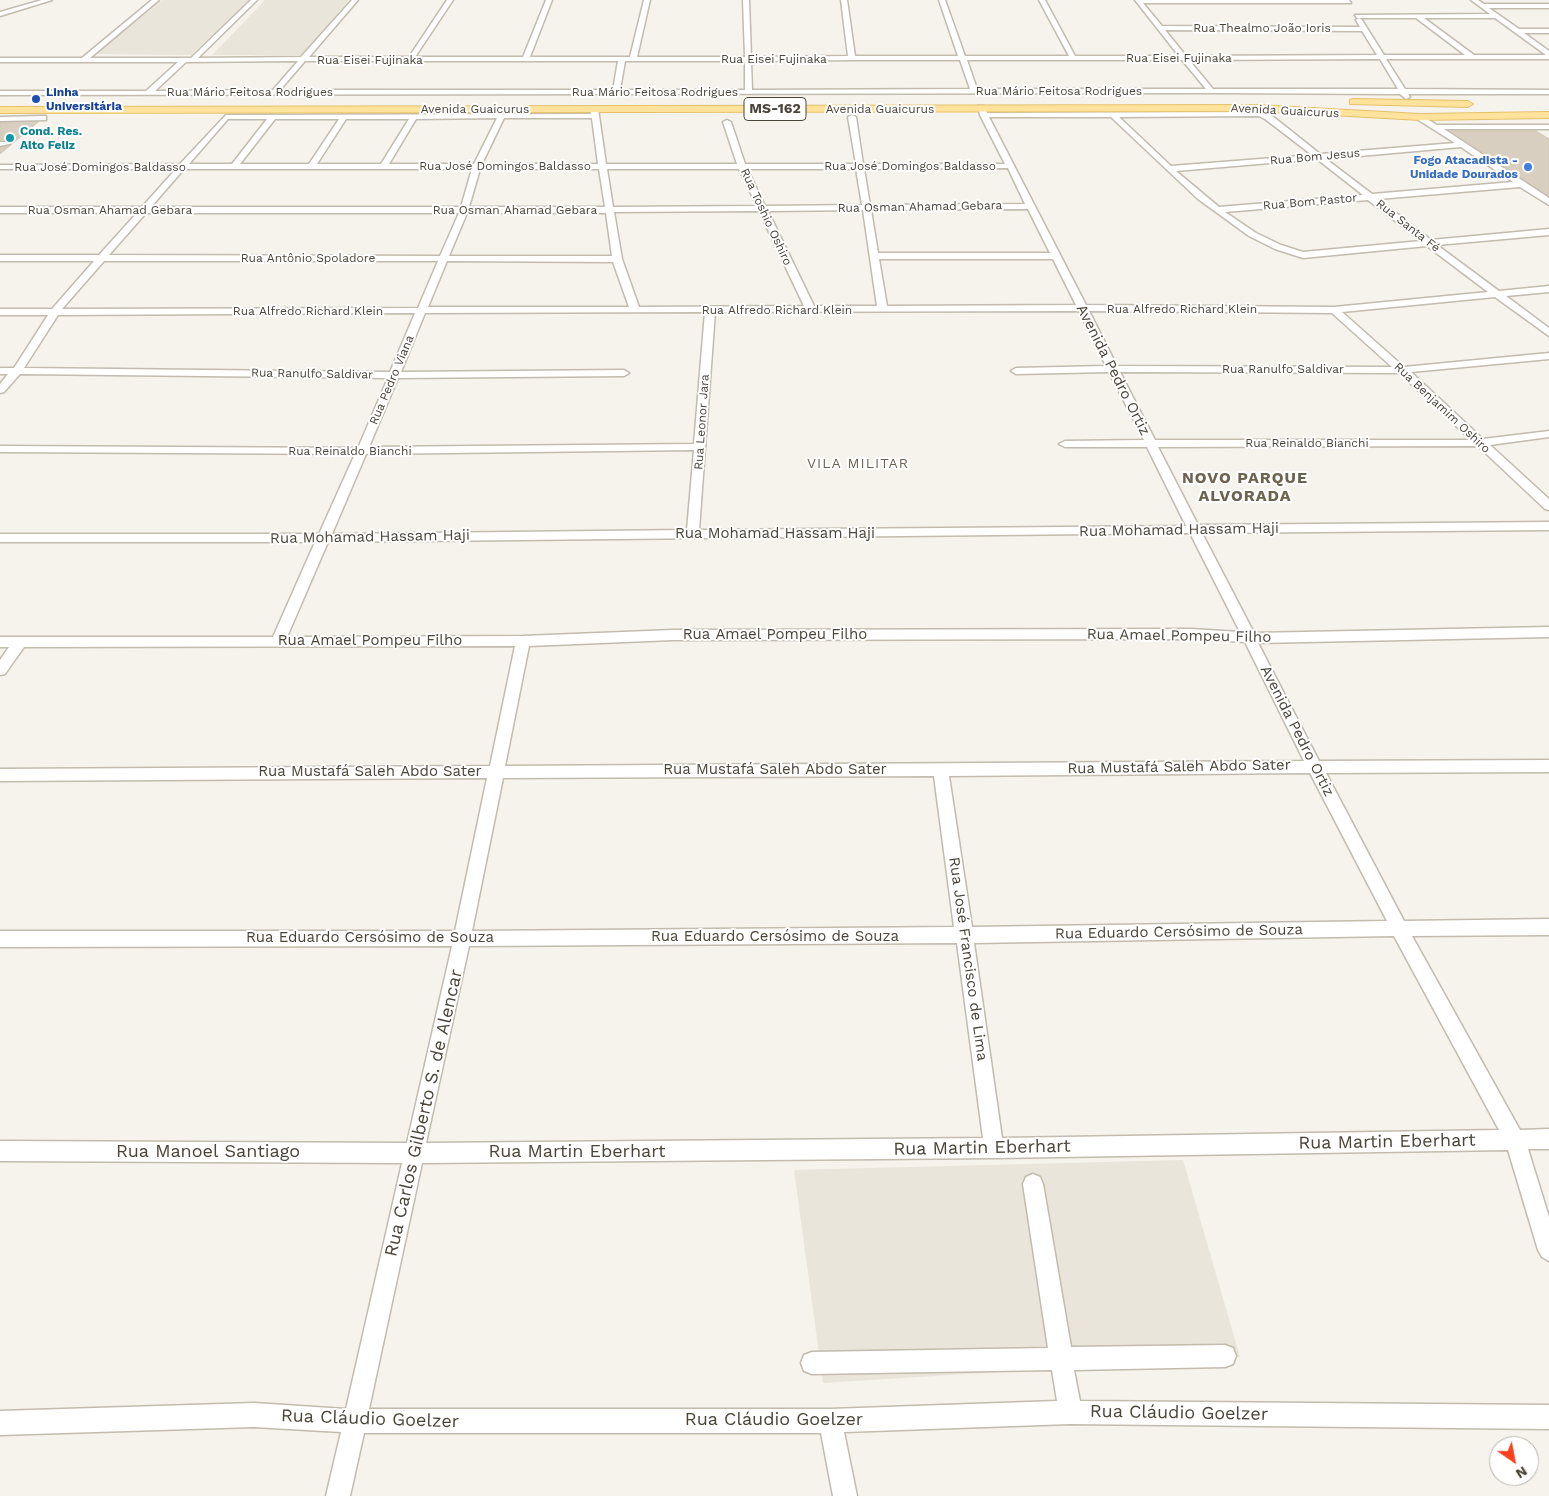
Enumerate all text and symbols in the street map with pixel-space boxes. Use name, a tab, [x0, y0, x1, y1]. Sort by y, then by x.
street label: Rua Thealmo João Ioris	[1193, 21, 1331, 35]
street label: Rua Eisei Fujinaka	[1126, 51, 1232, 65]
street label: Rua Eisei Fujinaka	[721, 52, 827, 66]
street label: Rua Eisei Fujinaka	[317, 53, 423, 67]
street label: Rua Mário Feitosa Rodrigues	[976, 84, 1142, 98]
place label: Linha Universitária	[46, 85, 122, 113]
street label: Rua Mário Feitosa Rodrigues	[167, 85, 333, 99]
street label: Rua Mário Feitosa Rodrigues	[572, 85, 738, 99]
marker: Linha Universitária	[30, 93, 42, 105]
road number: MS-162	[744, 98, 806, 120]
street label: Avenida Guaicurus	[1230, 101, 1340, 121]
street label: Avenida Guaicurus	[421, 102, 529, 116]
street label: Avenida Guaicurus	[826, 102, 934, 116]
place label: Cond. Res. Alto Feliz	[20, 124, 82, 152]
marker: Cond. Res. Alto Feliz	[4, 132, 16, 144]
street label: Rua Bom Jesus	[1269, 146, 1361, 168]
place label: Fogo Atacadista - Unidade Dourados	[1410, 153, 1518, 181]
street label: Rua José Domingos Baldasso	[419, 159, 591, 173]
street label: Rua José Domingos Baldasso	[824, 159, 996, 173]
street label: Rua José Domingos Baldasso	[14, 160, 186, 174]
marker: Fogo Atacadista - Unidade Dourados	[1522, 161, 1534, 173]
street label: Rua Toshio Oshiro	[737, 166, 795, 268]
street label: Rua Bom Pastor	[1262, 191, 1358, 213]
street label: Rua Santa Fé	[1373, 197, 1443, 255]
street label: Rua Osman Ahamad Gebara	[838, 198, 1002, 216]
street label: Rua Osman Ahamad Gebara	[28, 203, 192, 217]
street label: Rua Osman Ahamad Gebara	[433, 203, 597, 217]
street label: Rua Antônio Spoladore	[241, 251, 375, 265]
street label: Avenida Pedro Ortiz	[1072, 302, 1154, 438]
street label: Rua Alfredo Richard Klein	[1107, 302, 1257, 316]
street label: Rua Alfredo Richard Klein	[702, 303, 852, 317]
street label: Rua Alfredo Richard Klein	[233, 304, 383, 318]
street label: Rua Pedro Viana	[367, 333, 417, 427]
street label: Rua Benjamim Oshiro	[1391, 360, 1493, 456]
street label: Rua Ranulfo Saldivar	[1222, 362, 1344, 376]
street label: Rua Ranulfo Saldivar	[251, 366, 373, 382]
street label: Rua Leonor Jara	[691, 374, 713, 470]
street label: Rua Reinaldo Bianchi	[1245, 436, 1369, 450]
street label: Rua Reinaldo Bianchi	[288, 444, 412, 458]
district label: VILA MILITAR	[806, 456, 910, 472]
district label: NOVO PARQUE ALVORADA	[1181, 468, 1309, 506]
street label: Rua Mohamad Hassam Haji	[1079, 519, 1279, 541]
street label: Rua Mohamad Hassam Haji	[675, 525, 875, 543]
street label: Rua Mohamad Hassam Haji	[270, 526, 470, 548]
street label: Rua Amael Pompeu Filho	[1087, 625, 1271, 647]
street label: Rua Amael Pompeu Filho	[683, 626, 867, 644]
street label: Rua Amael Pompeu Filho	[278, 632, 462, 650]
street label: Avenida Pedro Ortiz	[1256, 663, 1338, 799]
street label: Rua Mustafá Saleh Abdo Sater	[1067, 756, 1291, 778]
street label: Rua Mustafá Saleh Abdo Sater	[663, 761, 887, 779]
street label: Rua Mustafá Saleh Abdo Sater	[258, 763, 482, 781]
street label: Rua José Francisco de Lima	[945, 856, 991, 1062]
street label: Rua Eduardo Cersósimo de Souza	[1055, 921, 1303, 943]
street label: Rua Eduardo Cersósimo de Souza	[651, 928, 899, 946]
street label: Rua Eduardo Cersósimo de Souza	[246, 929, 494, 947]
street label: Rua Carlos Gilberto S. de Alencar	[380, 967, 468, 1259]
street label: Rua Martin Eberhart	[1298, 1130, 1476, 1154]
street label: Rua Martin Eberhart	[893, 1136, 1071, 1160]
street label: Rua Manoel Santiago	[116, 1141, 300, 1163]
street label: Rua Martin Eberhart	[488, 1141, 666, 1163]
street label: Rua Cláudio Goelzer	[1090, 1401, 1268, 1425]
street label: Rua Cláudio Goelzer	[281, 1405, 459, 1433]
street label: Rua Cláudio Goelzer	[685, 1409, 863, 1431]
north arrow	[1489, 1436, 1539, 1486]
text: N	[1513, 1463, 1530, 1482]

